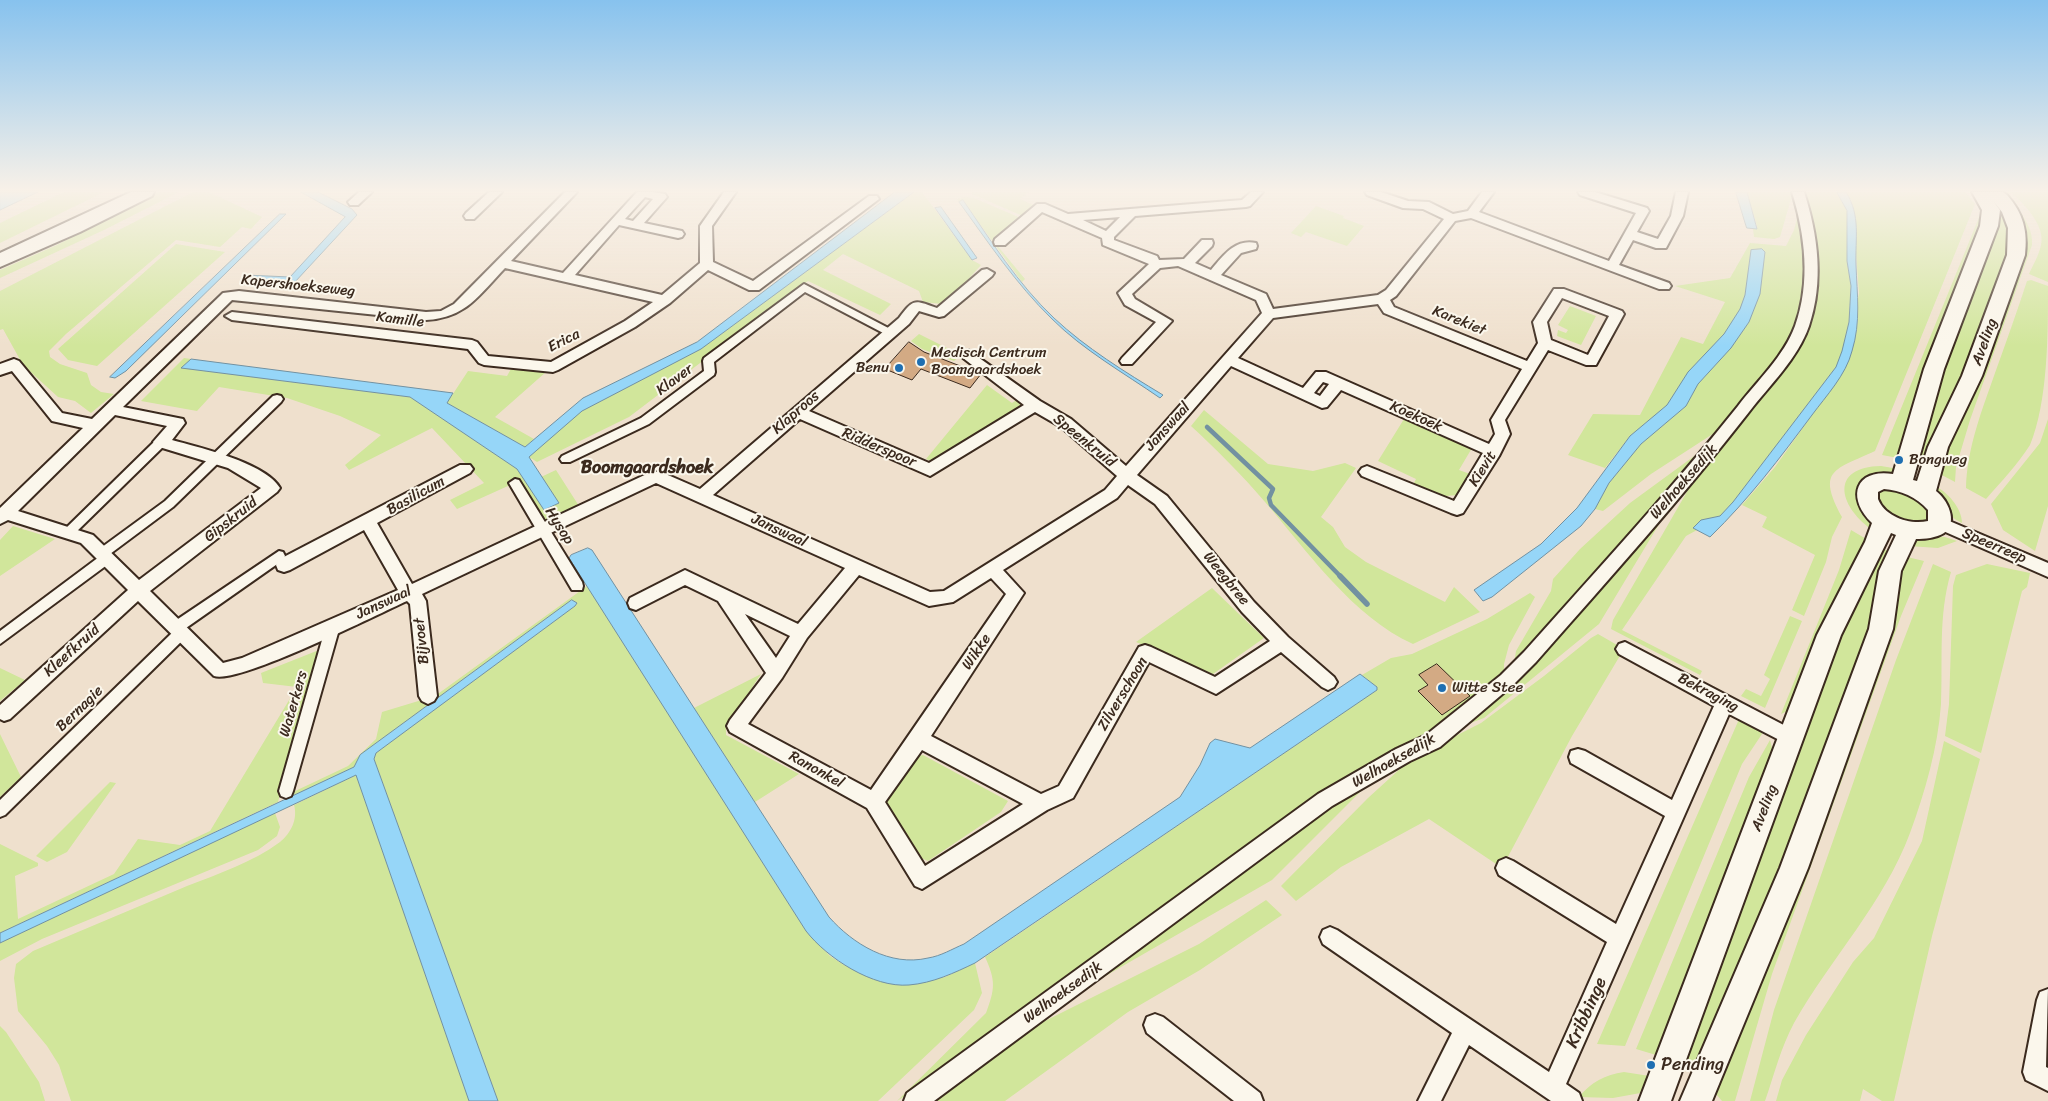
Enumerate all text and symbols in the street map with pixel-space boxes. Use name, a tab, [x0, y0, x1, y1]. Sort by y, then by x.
street label: Kapershoekseweg	[240, 271, 356, 301]
street label: Karekiet	[1429, 302, 1489, 340]
street label: Kamille	[375, 308, 425, 332]
street label: Aveling	[1968, 316, 2002, 368]
street label: Erica	[545, 325, 583, 357]
place label: Medisch Centrum Boomgaardshoek	[931, 344, 1047, 379]
marker: Medisch Centrum Boomgaardshoek	[915, 356, 927, 368]
place label: Benu	[856, 359, 889, 377]
street label: Klaver	[653, 360, 697, 400]
marker: Benu	[893, 362, 905, 374]
street label: Klaproos	[769, 388, 823, 438]
street label: Koekoek	[1387, 397, 1445, 437]
street label: Janswaal	[1141, 399, 1195, 455]
street label: Speenkruid	[1049, 410, 1119, 472]
street label: Ridderspoor	[839, 424, 919, 472]
street label: Welhoeksedijk	[1647, 441, 1721, 523]
street label: Kievit	[1465, 448, 1501, 490]
place label: Bongweg	[1909, 451, 1967, 469]
marker: Bongweg	[1893, 454, 1905, 466]
district label: Boomgaardshoek	[581, 457, 713, 479]
street label: Basilicum	[384, 473, 448, 519]
street label: Gipskruid	[201, 494, 261, 546]
street label: Hysop	[541, 504, 577, 548]
street label: Janswaal	[748, 510, 810, 552]
street label: Speerreep	[1959, 524, 2029, 568]
street label: Weegbree	[1199, 549, 1253, 609]
street label: Janswaal	[353, 582, 415, 624]
street label: Bijvoet	[411, 617, 433, 665]
street label: Kleefkruid	[40, 621, 104, 681]
street label: Wikke	[959, 631, 995, 673]
street label: Zilverschoon	[1094, 654, 1152, 734]
street label: Waterkers	[276, 669, 312, 739]
street label: Bekraging	[1675, 670, 1741, 716]
place label: Witte Stee	[1452, 679, 1523, 697]
street label: Bernagie	[53, 682, 107, 736]
marker: Witte Stee	[1436, 682, 1448, 694]
street label: Welhoeksedijk	[1349, 730, 1439, 792]
street label: Ranonkel	[785, 748, 847, 792]
street label: Aveling	[1748, 782, 1782, 834]
street label: Welhoeksedijk	[1020, 958, 1106, 1028]
street label: Kribbinge	[1562, 974, 1612, 1052]
place label: Pending	[1661, 1054, 1724, 1076]
marker: Pending	[1645, 1059, 1657, 1071]

